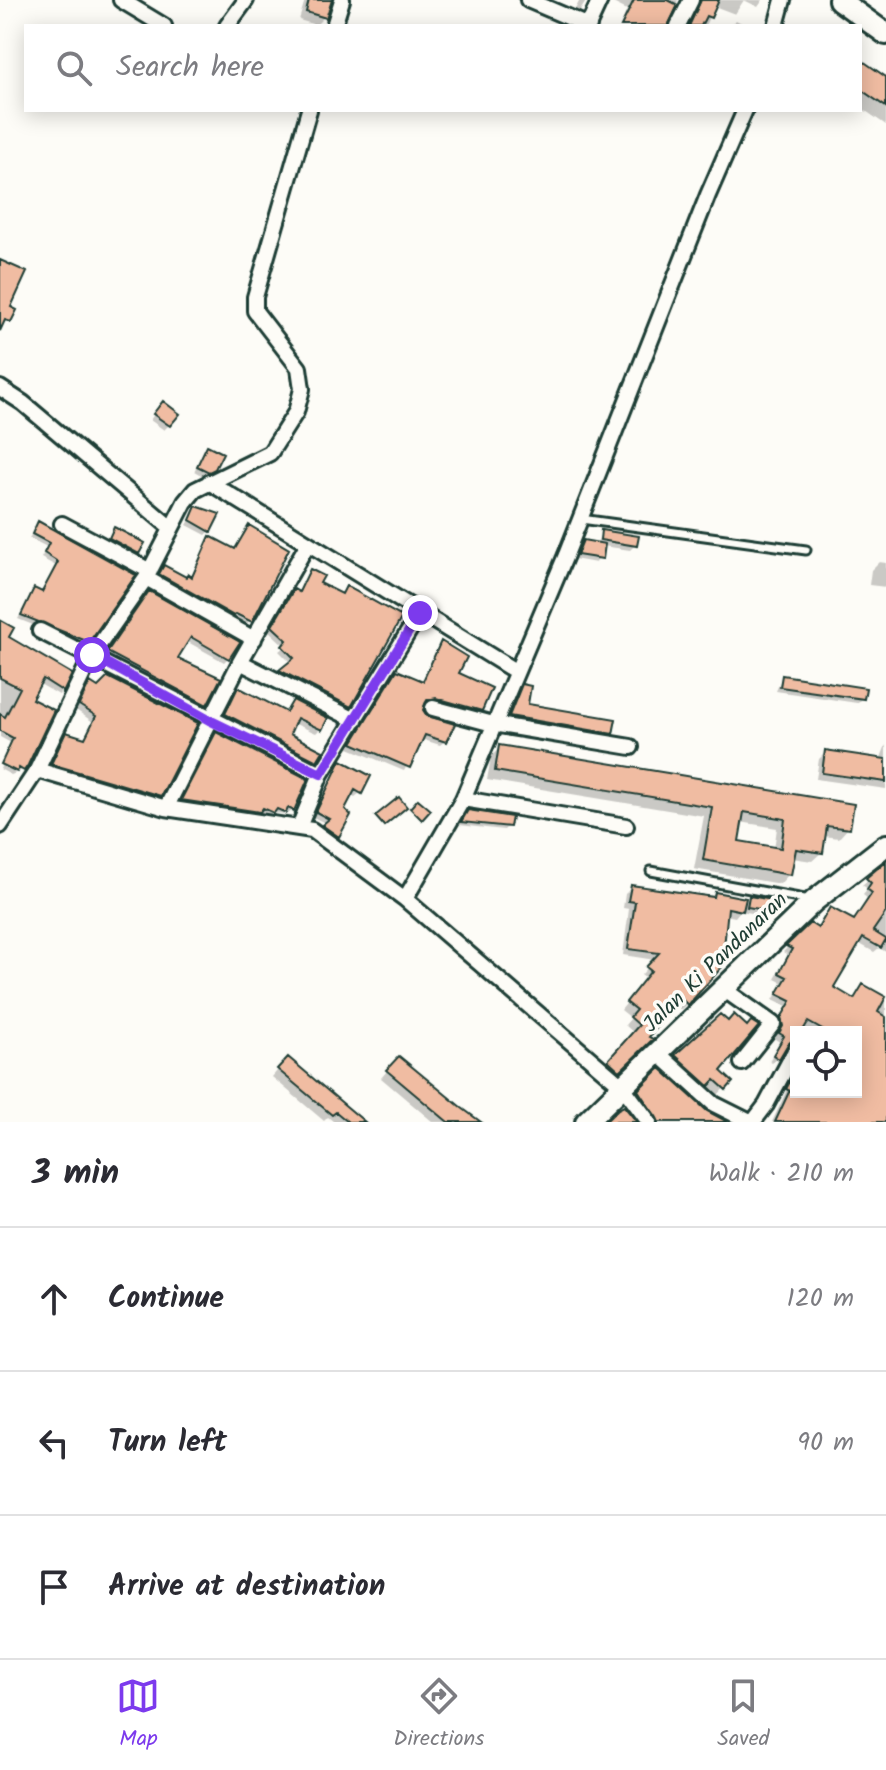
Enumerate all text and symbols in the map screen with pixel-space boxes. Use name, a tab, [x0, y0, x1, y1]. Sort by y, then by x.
search box	[24, 24, 862, 112]
text: Search here	[116, 44, 264, 92]
icon: search	[52, 46, 96, 90]
route end	[402, 595, 438, 631]
route start	[74, 637, 110, 673]
street label: Jalan Ki Pandanaran	[635, 884, 797, 1042]
map controls	[790, 1026, 862, 1098]
button: locate	[790, 1026, 862, 1098]
text: 3 min	[32, 1147, 119, 1201]
text: Walk · 210 m	[709, 1153, 854, 1195]
text: Continue	[108, 1275, 224, 1323]
icon: ahead	[32, 1277, 76, 1321]
text: 120 m	[787, 1278, 854, 1320]
text: Turn left	[108, 1419, 227, 1467]
icon: left	[32, 1421, 76, 1465]
text: 90 m	[797, 1422, 854, 1464]
text: Arrive at destination	[108, 1563, 385, 1611]
icon: arrive	[32, 1565, 76, 1609]
tab: Map	[116, 1674, 160, 1757]
tab: Directions	[393, 1674, 485, 1757]
tab: Saved	[717, 1674, 770, 1757]

